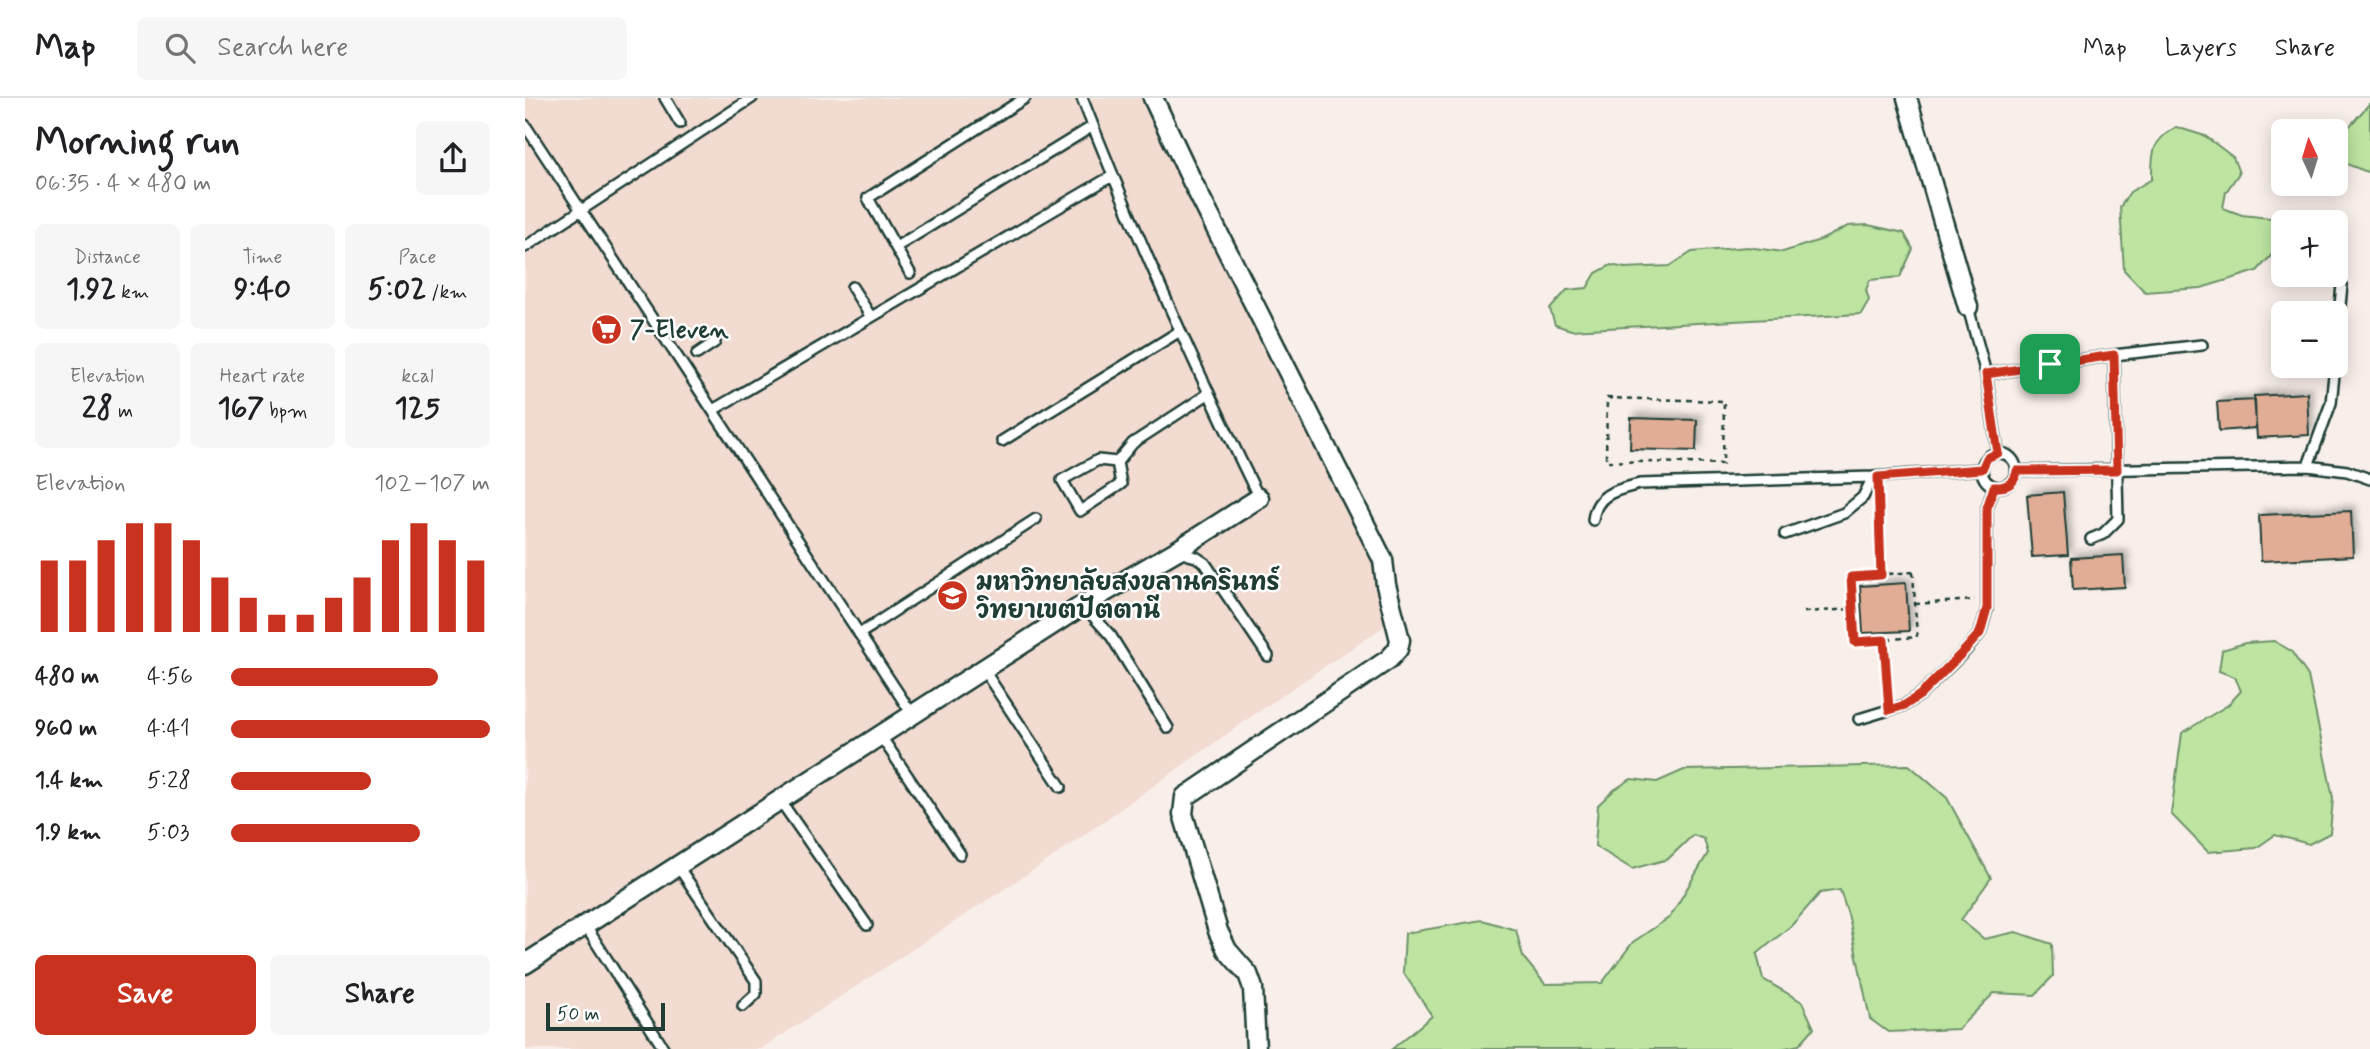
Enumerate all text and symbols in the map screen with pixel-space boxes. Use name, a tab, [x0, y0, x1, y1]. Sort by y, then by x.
search box	[137, 17, 627, 80]
text: Map	[35, 26, 95, 70]
icon: search	[161, 29, 199, 67]
text: Search here	[217, 31, 348, 65]
text: Map	[2083, 33, 2127, 64]
text: Layers	[2165, 33, 2237, 64]
text: Share	[2275, 33, 2335, 64]
text: Morning run	[35, 118, 240, 167]
north arrow	[2271, 119, 2349, 196]
map controls	[2271, 119, 2348, 378]
button: share	[416, 121, 490, 195]
text: 06:35 · 4 × 480 m	[35, 169, 211, 199]
button: +	[2271, 210, 2348, 287]
text: Distance	[74, 245, 141, 270]
text: Time	[243, 245, 282, 270]
text: Pace	[399, 245, 436, 270]
text: 1.92	[66, 270, 116, 309]
text: 9:40	[234, 270, 291, 309]
text: 5:02	[368, 270, 426, 309]
text: km	[116, 280, 149, 305]
text: /km	[426, 280, 467, 305]
button: −	[2271, 301, 2348, 378]
supermarket icon: 7-Eleven	[590, 312, 624, 346]
place label: 7-Eleven	[630, 315, 729, 346]
pin	[2020, 334, 2080, 394]
icon: arrive	[2031, 345, 2069, 383]
text: Elevation	[70, 364, 145, 389]
text: Heart rate	[220, 364, 305, 389]
text: kcal	[402, 364, 433, 389]
text: 28	[82, 389, 113, 428]
text: 167	[217, 389, 264, 428]
text: 125	[395, 389, 440, 428]
text: m	[113, 399, 133, 424]
text: bpm	[264, 399, 308, 424]
text: Elevation	[35, 469, 126, 499]
text: 102–107 m	[374, 469, 490, 499]
place label: มหาวิทยาลัยสงขลานครินทร์ วิทยาเขตปัตตานี	[976, 565, 1280, 627]
school or university icon: มหาวิทยาลัยสงขลานครินทร์ วิทยาเขตปัตตานี	[936, 579, 970, 613]
text: 480 m	[35, 662, 99, 692]
text: 4:56	[147, 662, 193, 692]
text: 960 m	[35, 714, 97, 744]
text: 4:41	[147, 714, 190, 744]
text: 1.4 km	[35, 766, 103, 796]
text: 5:28	[147, 766, 191, 796]
text: 1.9 km	[35, 818, 101, 848]
text: 5:03	[147, 818, 190, 848]
button: Save	[35, 955, 256, 1035]
button: Share	[270, 955, 490, 1035]
scale bar	[546, 1000, 665, 1032]
text: 50 m	[557, 1002, 600, 1027]

